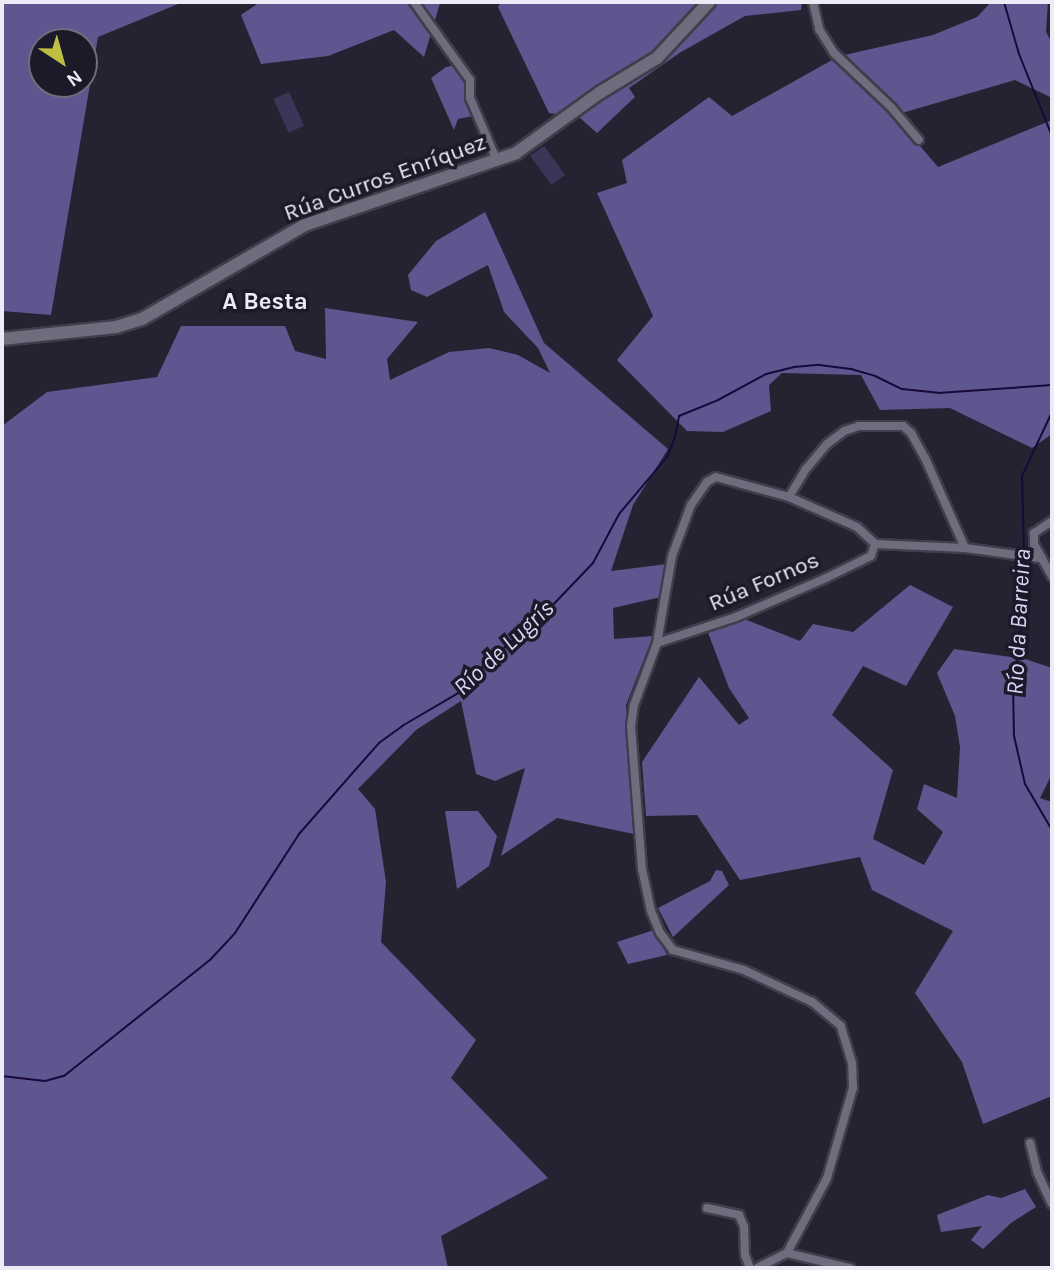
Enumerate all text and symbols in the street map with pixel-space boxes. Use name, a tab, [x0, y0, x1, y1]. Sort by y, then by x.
north arrow	[28, 28, 98, 98]
text: N	[62, 65, 86, 91]
street label: Rúa Curros Enríquez	[280, 129, 490, 227]
district label: A Besta	[222, 288, 308, 316]
street label: Rúa Fornos	[705, 546, 823, 618]
water label: Río da Barreira	[1001, 548, 1037, 696]
water label: Río de Lugrís	[448, 594, 560, 702]

